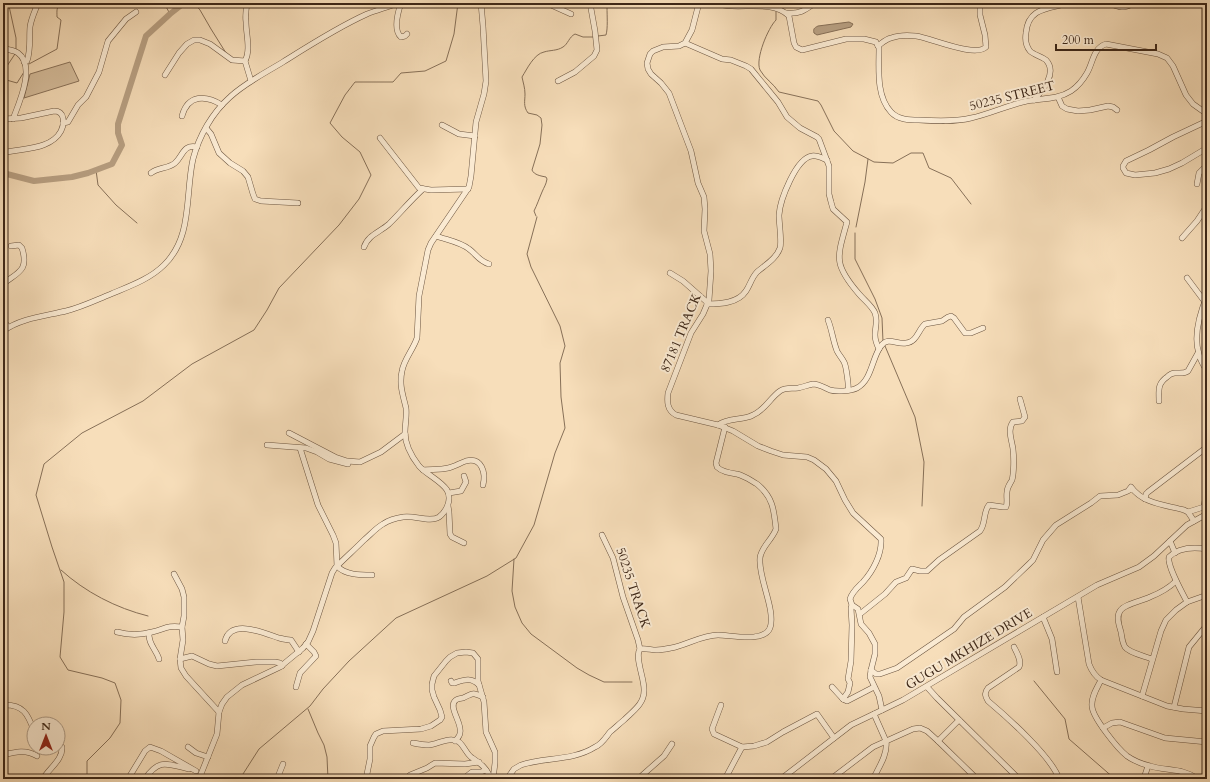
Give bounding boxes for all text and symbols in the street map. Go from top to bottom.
scale bar [1056,26,1156,52]
text: 200 m [1062,32,1095,48]
street label: 50235 STREET [967,77,1057,115]
street label: 87181 TRACK [656,290,706,375]
street label: 50235 TRACK [611,545,655,631]
street label: GUGU MKHIZE DRIVE [902,604,1036,694]
north arrow [26,716,66,756]
text: N [41,719,51,734]

